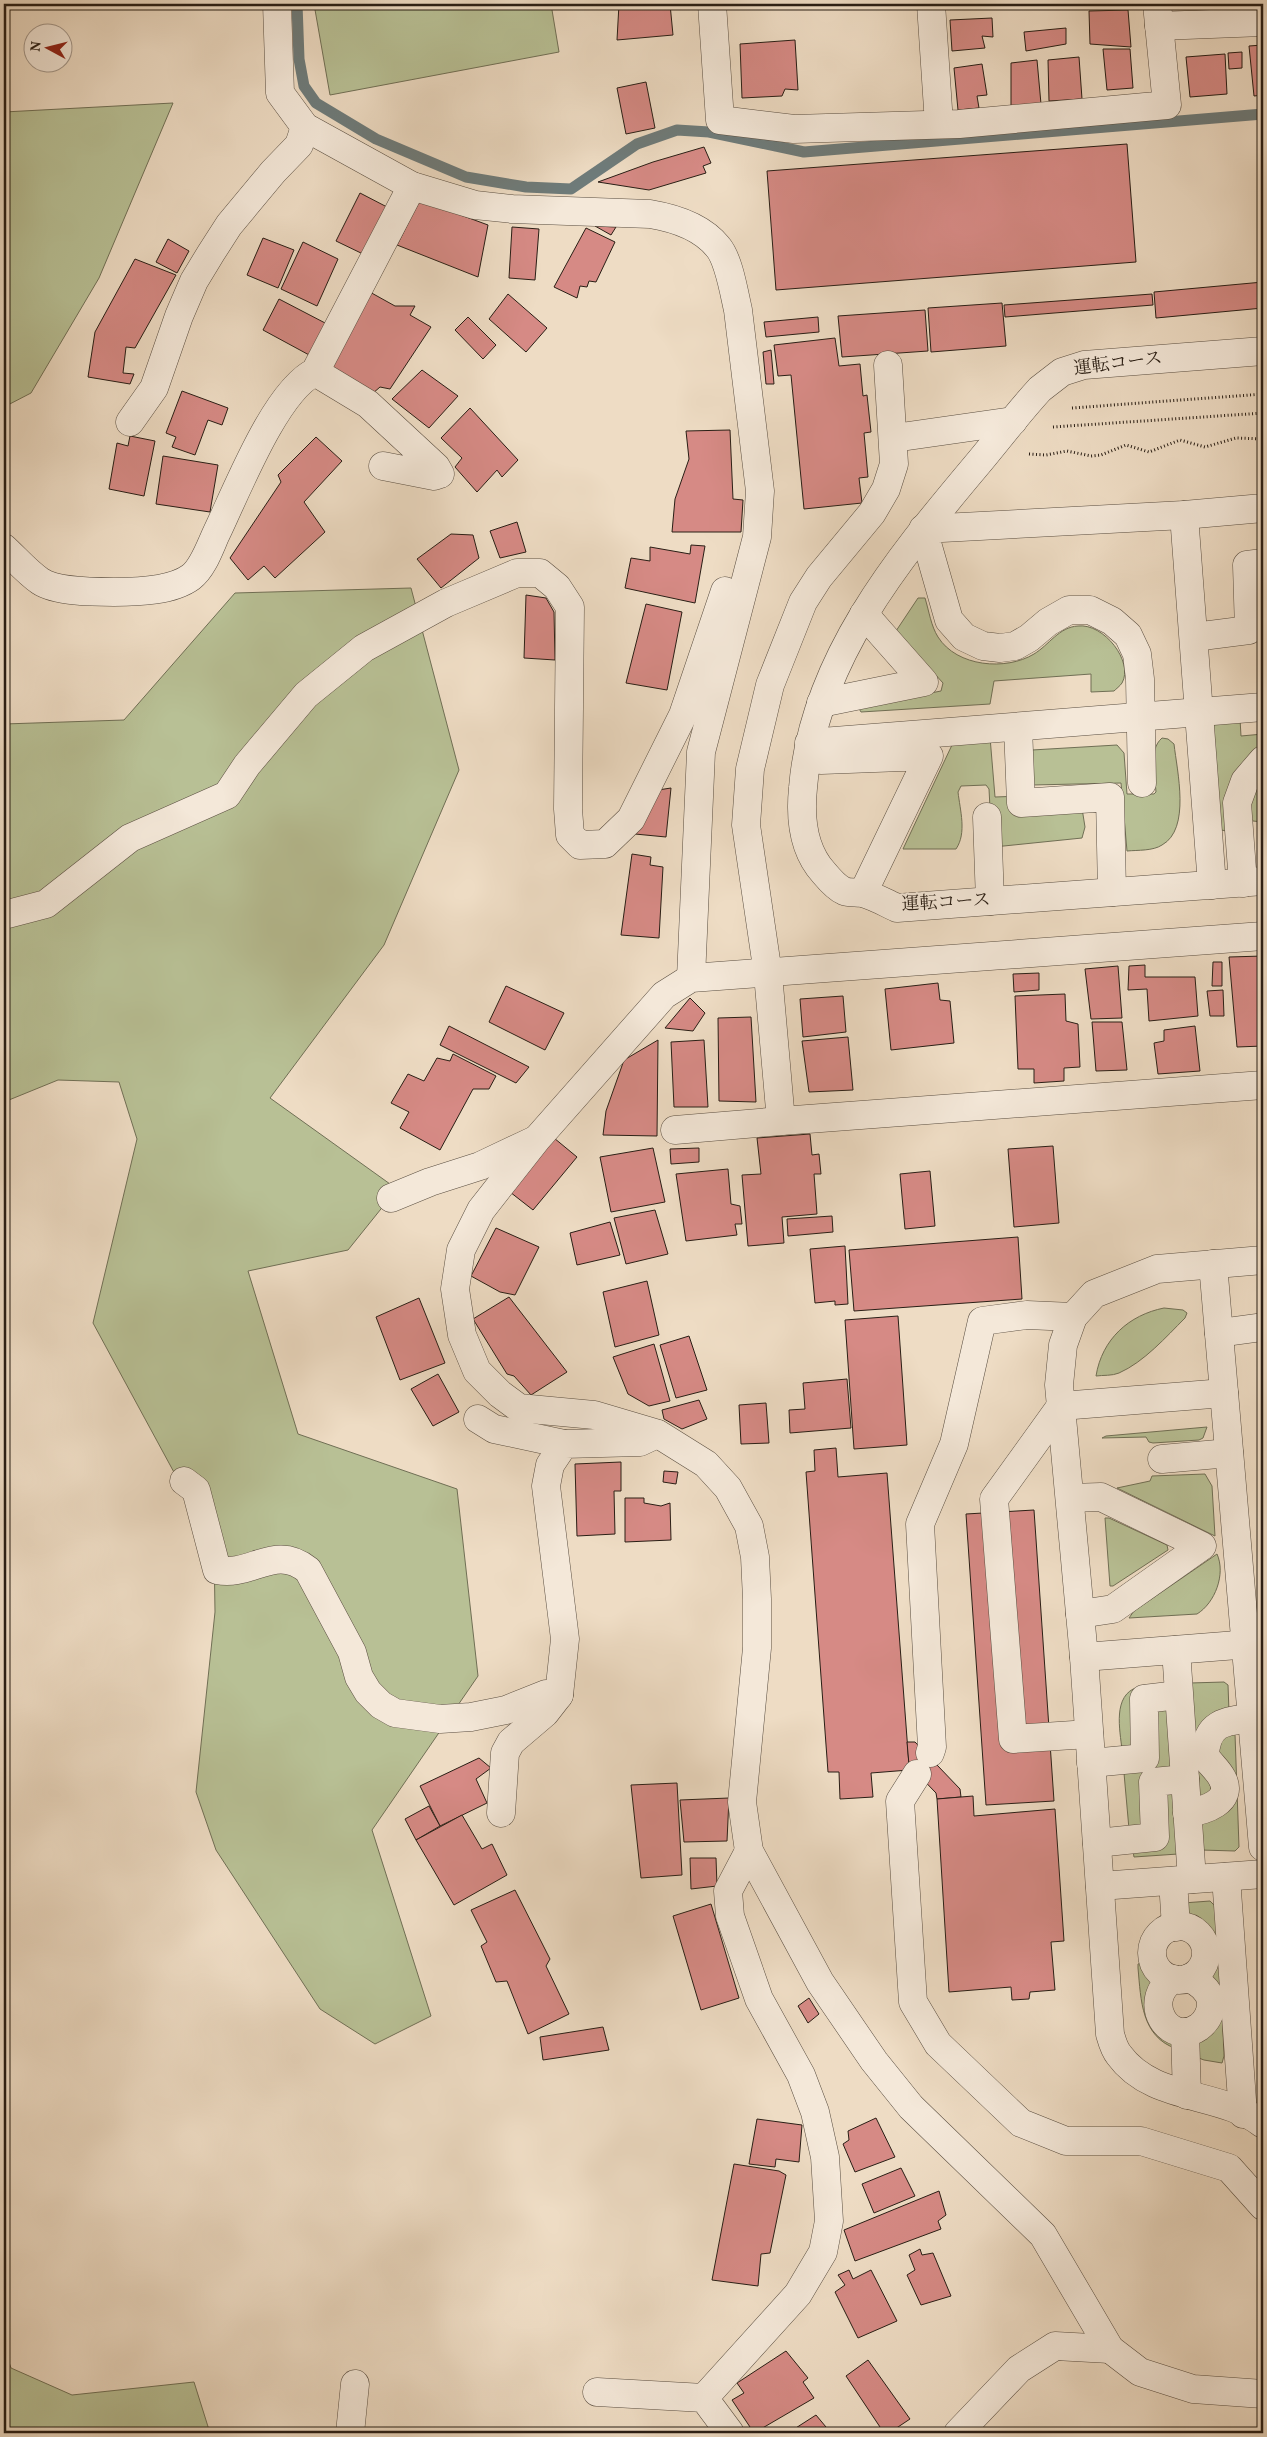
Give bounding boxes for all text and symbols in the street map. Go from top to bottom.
north arrow [22,22,72,72]
text: N [27,40,47,53]
street label: 運転コース [1072,346,1164,382]
street label: 運転コース [901,888,991,918]

